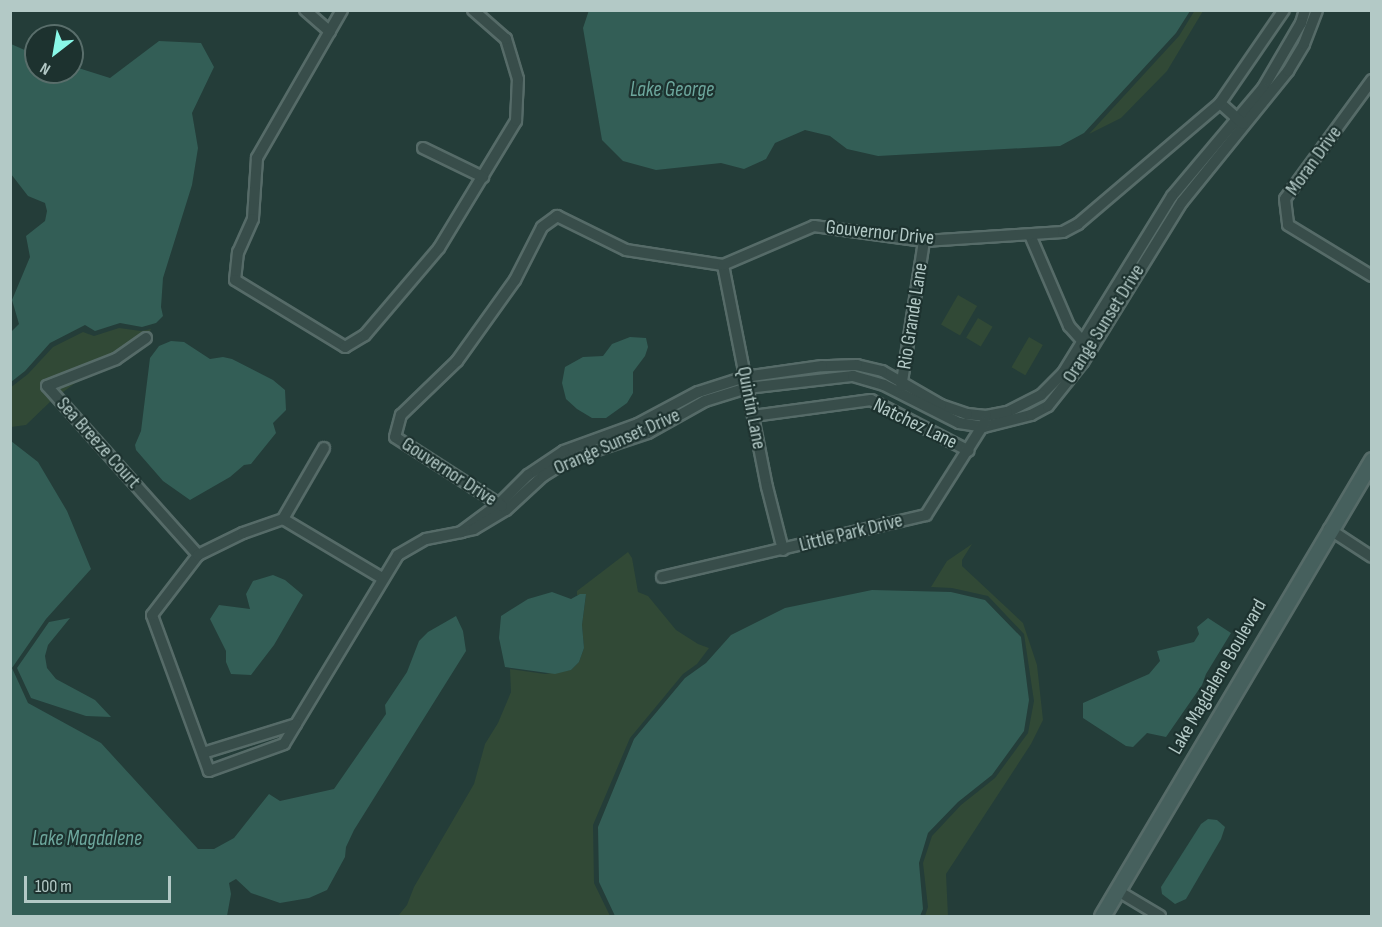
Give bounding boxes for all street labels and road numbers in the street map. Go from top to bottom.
street label: Moran Drive [1281,122,1347,200]
street label: Gouvernor Drive [825,215,935,251]
street label: Orange Sunset Drive [1058,260,1150,388]
street label: Rio Grande Lane [893,261,933,371]
street label: Quintin Lane [731,365,771,451]
street label: Sea Breeze Court [51,393,145,493]
street label: Natchez Lane [869,393,961,455]
street label: Orange Sunset Drive [550,403,684,481]
street label: Gouvernor Drive [397,432,501,512]
street label: Little Park Drive [797,509,905,557]
street label: Lake Magdalene Boulevard [1164,595,1272,759]

